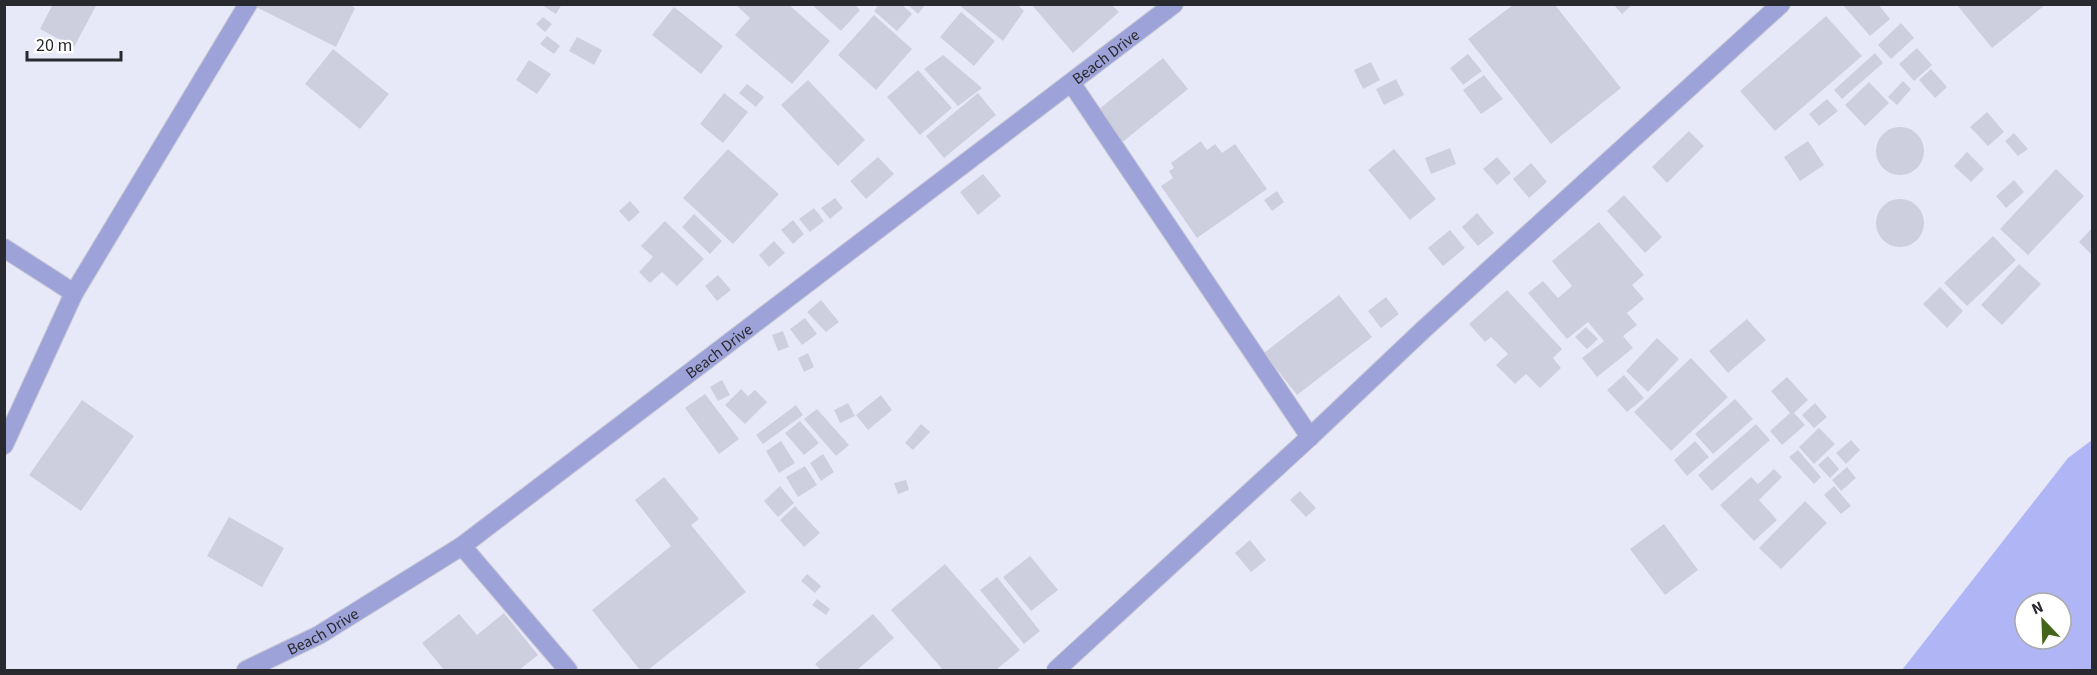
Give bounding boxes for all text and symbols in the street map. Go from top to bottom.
scale bar [27,24,122,62]
street label: Beach Drive [1068,24,1144,90]
text: 20 m [36,33,72,58]
street label: Beach Drive [681,319,758,384]
north arrow [2013,591,2073,651]
text: N [2028,596,2047,620]
street label: Beach Drive [284,603,363,661]

